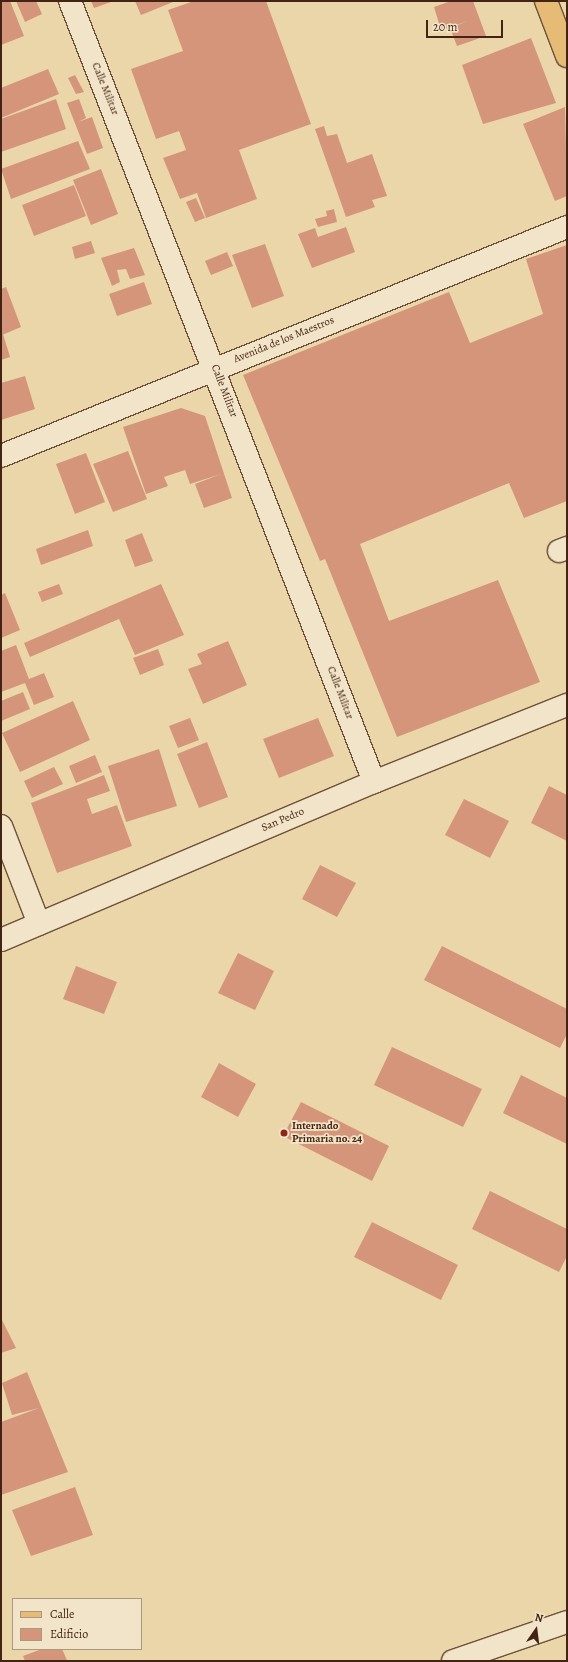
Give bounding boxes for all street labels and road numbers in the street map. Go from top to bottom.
street label: Calle Militar [88,61,122,117]
street label: Avenida de los Maestros [232,314,336,366]
street label: Calle Militar [208,363,240,419]
street label: Calle Militar [324,665,356,721]
street label: San Pedro [260,805,306,835]

